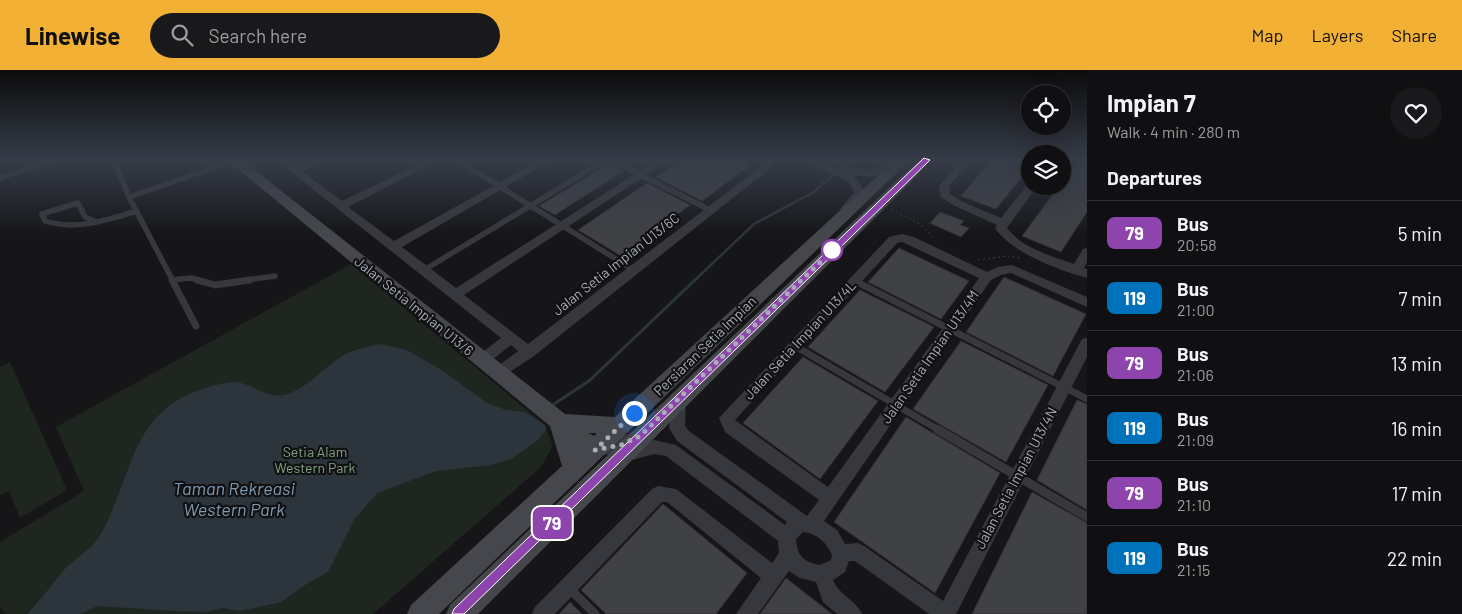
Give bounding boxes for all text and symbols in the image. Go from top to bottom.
search box [150,13,500,58]
text: Linewise [25,21,120,50]
icon: search [168,21,196,49]
text: Search here [208,24,307,47]
text: Map [1251,24,1283,46]
text: Layers [1311,24,1364,46]
text: Share [1392,24,1437,46]
map controls [1021,85,1071,195]
button: locate [1021,85,1071,135]
button: heart [1390,87,1442,139]
text: Impian 7 [1107,88,1196,117]
text: Walk · 4 min · 280 m [1107,122,1240,141]
button: layers [1021,145,1071,195]
text: Departures [1107,166,1202,189]
street label: Jalan Setia Impian U13/6C [549,209,683,319]
text: Bus [1177,212,1209,235]
text: 79 [1125,222,1144,244]
text: 5 min [1398,222,1442,245]
text: 20:58 [1177,235,1217,254]
unlabelled marker [821,239,843,261]
street label: Jalan Setia Impian U13/6 [351,252,477,359]
street label: Jalan Setia Impian U13/4L [740,277,859,403]
text: Bus [1177,277,1209,300]
street label: Jalan Setia Impian U13/4M [877,287,982,427]
text: 119 [1123,287,1146,309]
text: 7 min [1398,287,1442,310]
street label: Persiaran Setia Impian [650,292,759,399]
text: 21:00 [1177,300,1214,319]
text: Bus [1177,342,1209,365]
text: 79 [1125,352,1144,374]
text: 13 min [1391,352,1442,375]
text: 21:06 [1177,365,1214,384]
your location [622,401,647,426]
street label: Jalan Setia Impian U13/4N [971,404,1060,552]
text: Bus [1177,407,1209,430]
text: 119 [1123,417,1146,439]
text: 16 min [1391,417,1442,440]
text: 21:09 [1177,430,1214,449]
park label: Setia Alam Western Park [275,443,355,476]
text: Bus [1177,472,1209,495]
water label: Taman Rekreasi Western Park [173,477,296,520]
text: 79 [1125,482,1144,504]
text: 17 min [1392,482,1442,505]
text: 21:10 [1177,495,1211,514]
line badge: 79 [530,507,574,539]
text: 79 [543,512,561,534]
text: Bus [1177,537,1209,560]
text: 119 [1123,547,1146,569]
text: 22 min [1387,547,1442,570]
text: 21:15 [1177,560,1210,579]

